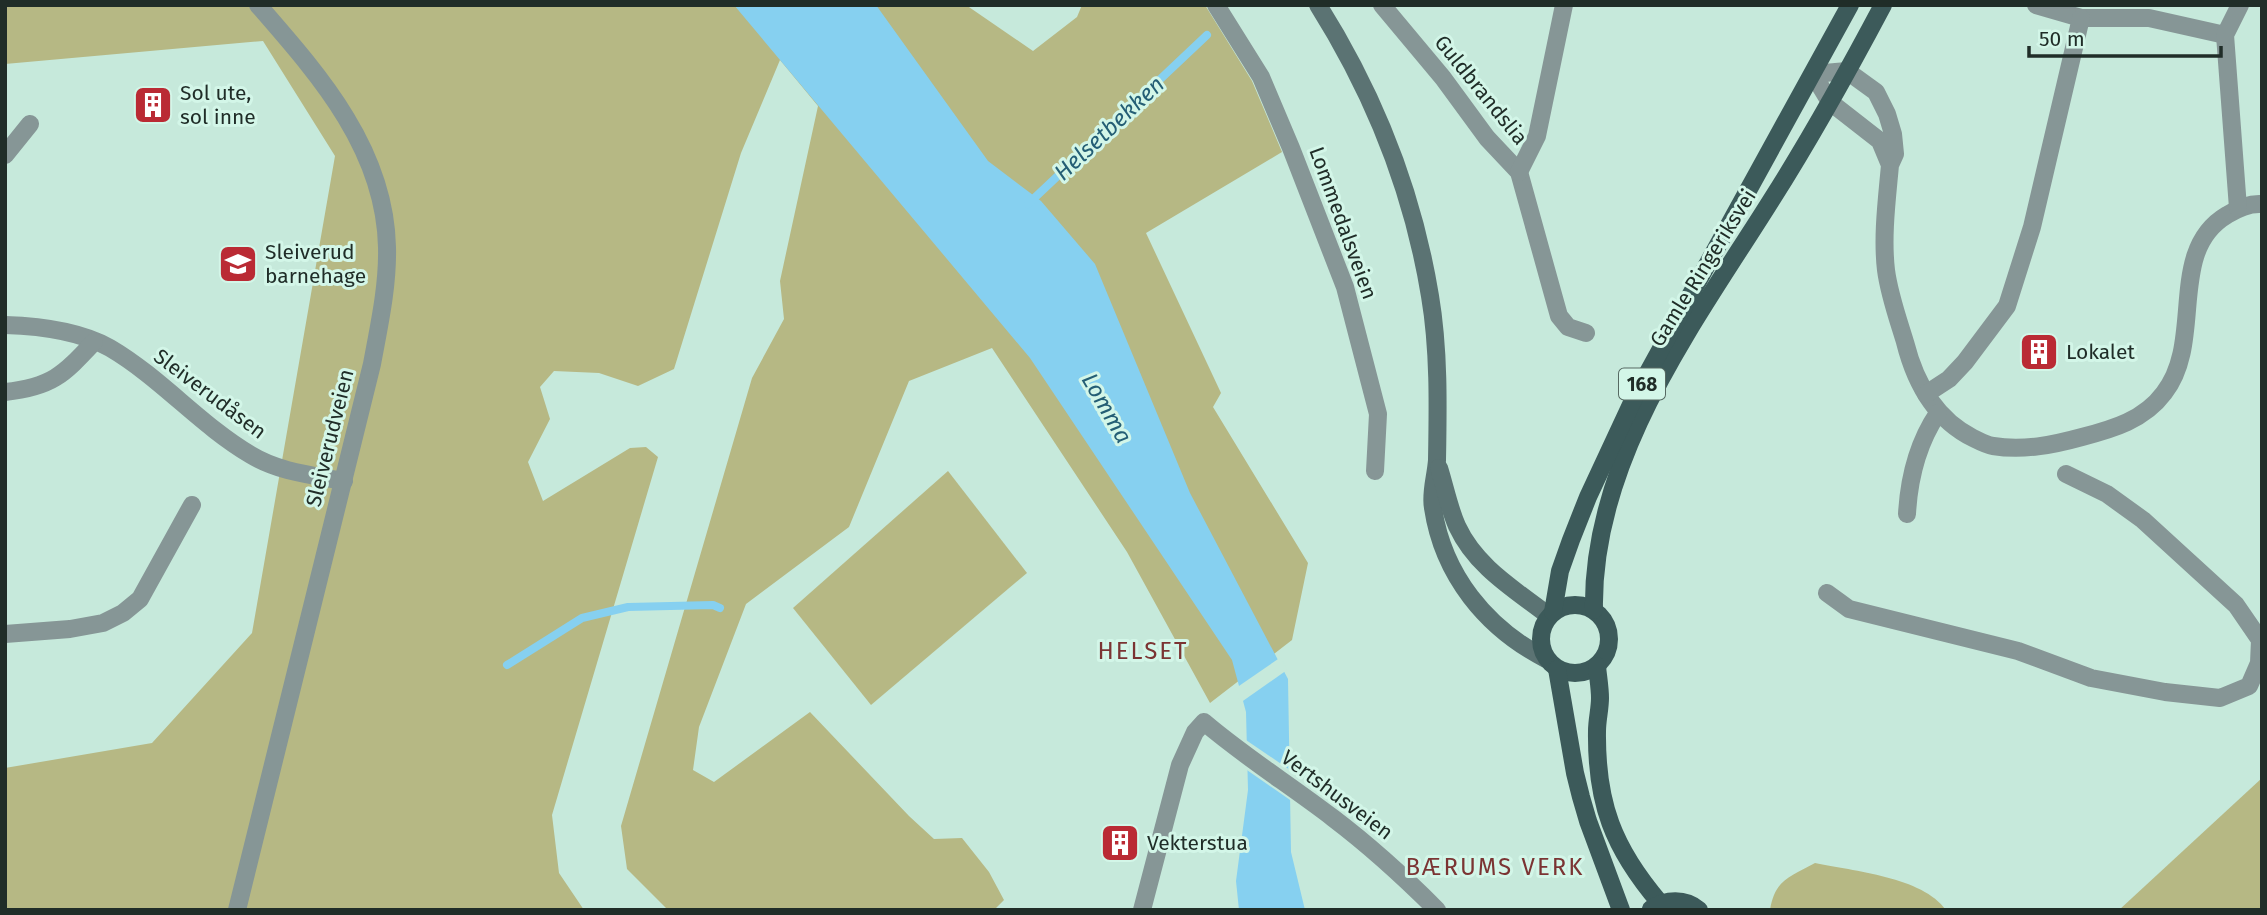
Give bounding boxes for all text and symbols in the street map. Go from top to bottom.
scale bar [2029,14,2222,58]
text: 50 m [2039,26,2085,52]
street label: Guldbrandslia [1429,30,1533,150]
water label: Helsetbekken [1048,70,1170,186]
place label: Sol ute, sol inne [180,80,256,130]
building icon: Sol ute, sol inne [132,84,174,126]
street label: Lommedalsveien [1303,143,1383,303]
street label: Gamle Ringeriksvei [1644,185,1762,351]
place label: Sleiverud barnehage [265,239,366,289]
school or university icon: Sleiverud barnehage [217,243,259,285]
building icon: Lokalet [2018,331,2060,373]
place label: Lokalet [2066,339,2135,365]
street label: Sleiverudåsen [149,343,271,445]
street label: Sleiverudveien [300,367,360,509]
water label: Lomma [1076,368,1138,448]
road number: 168 [1619,368,1665,400]
district label: HELSET [1097,637,1189,665]
street label: Vertshusveien [1276,744,1398,846]
building icon: Vekterstua [1099,822,1141,864]
place label: Vekterstua [1147,830,1248,856]
district label: BÆRUMS VERK [1406,853,1584,881]

